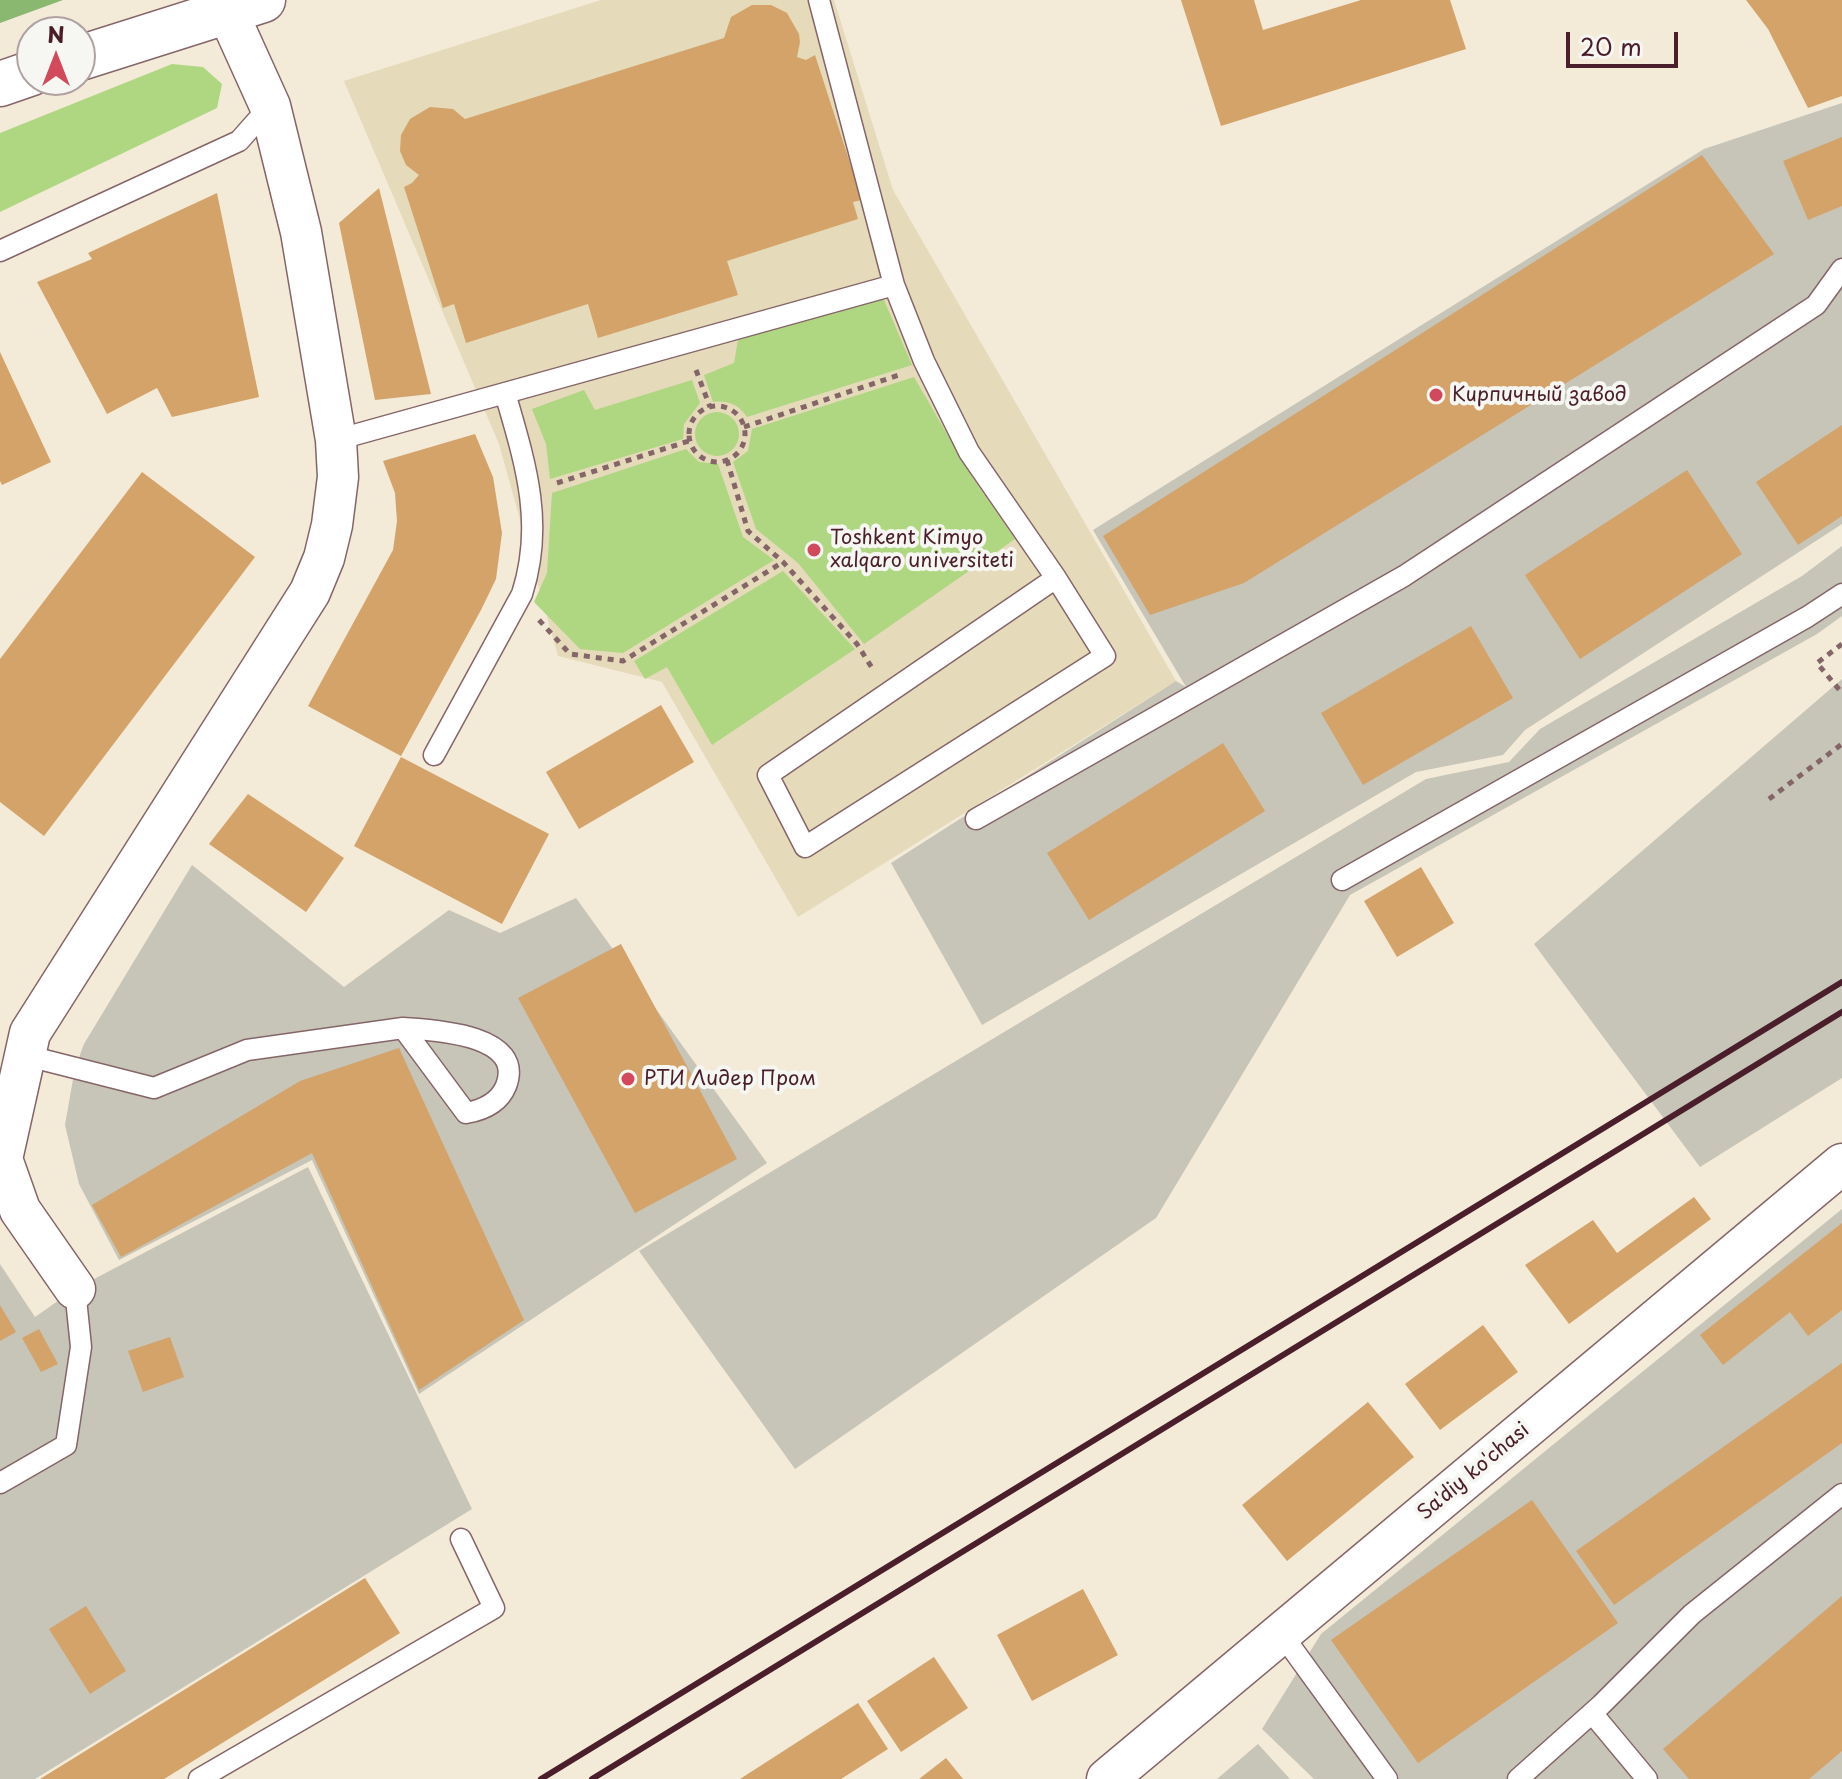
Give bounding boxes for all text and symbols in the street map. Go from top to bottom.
north arrow [16,16,96,96]
scale bar [1570,16,1682,66]
text: N [47,17,65,50]
text: 20 m [1580,28,1642,64]
place label: Кирпичный завод [1452,383,1627,407]
marker: Кирпичный завод [1427,386,1445,404]
place label: Toshkent Kimyo xalqaro universiteti [830,526,1014,573]
marker: Toshkent Kimyo xalqaro universiteti [805,541,823,559]
place label: РТИ Лидер Пром [644,1067,816,1091]
marker: РТИ Лидер Пром [619,1070,637,1088]
street label: Sa'diy ko'chasi [1413,1419,1535,1525]

